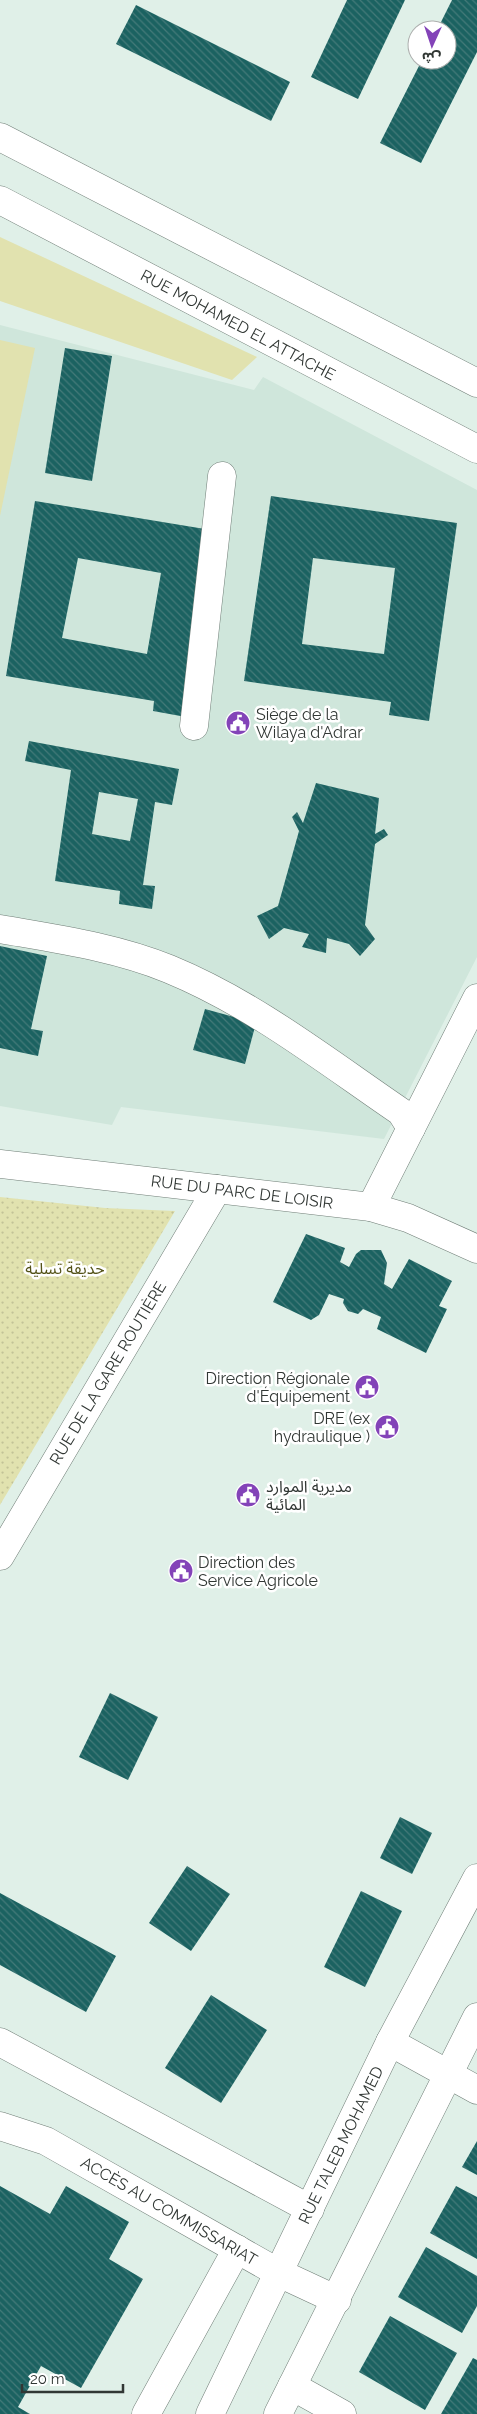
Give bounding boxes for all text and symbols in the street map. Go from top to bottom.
north arrow [407,20,457,70]
text: ش [421,49,441,66]
street label: RUE MOHAMED EL ATTACHE [137,266,339,385]
place label: Siège de la Wilaya d'Adrar [256,705,363,742]
public building icon: Siège de la Wilaya d'Adrar [225,710,251,736]
street label: RUE DU PARC DE LOISIR [150,1171,334,1213]
park label: حديقة تسلية [25,1259,105,1278]
street label: RUE DE LA GARE ROUTIÈRE [45,1277,170,1468]
place label: Direction Régionale d'Équipement [205,1369,351,1406]
public building icon: Direction Régionale d'Équipement [354,1374,380,1400]
place label: DRE (ex hydraulique ) [274,1409,370,1446]
public building icon: DRE (ex hydraulique ) [374,1414,400,1440]
place label: مديرية الموارد المائية [266,1477,352,1514]
public building icon: مديرية الموارد المائية [235,1482,261,1508]
place label: Direction des Service Agricole [198,1553,318,1590]
public building icon: Direction des Service Agricole [168,1558,194,1584]
street label: RUE TALEB MOHAMED [295,2063,387,2227]
street label: ACCÈS AU COMMISSARIAT [77,2152,261,2269]
scale bar [22,2362,124,2394]
text: 20 m [30,2370,65,2388]

